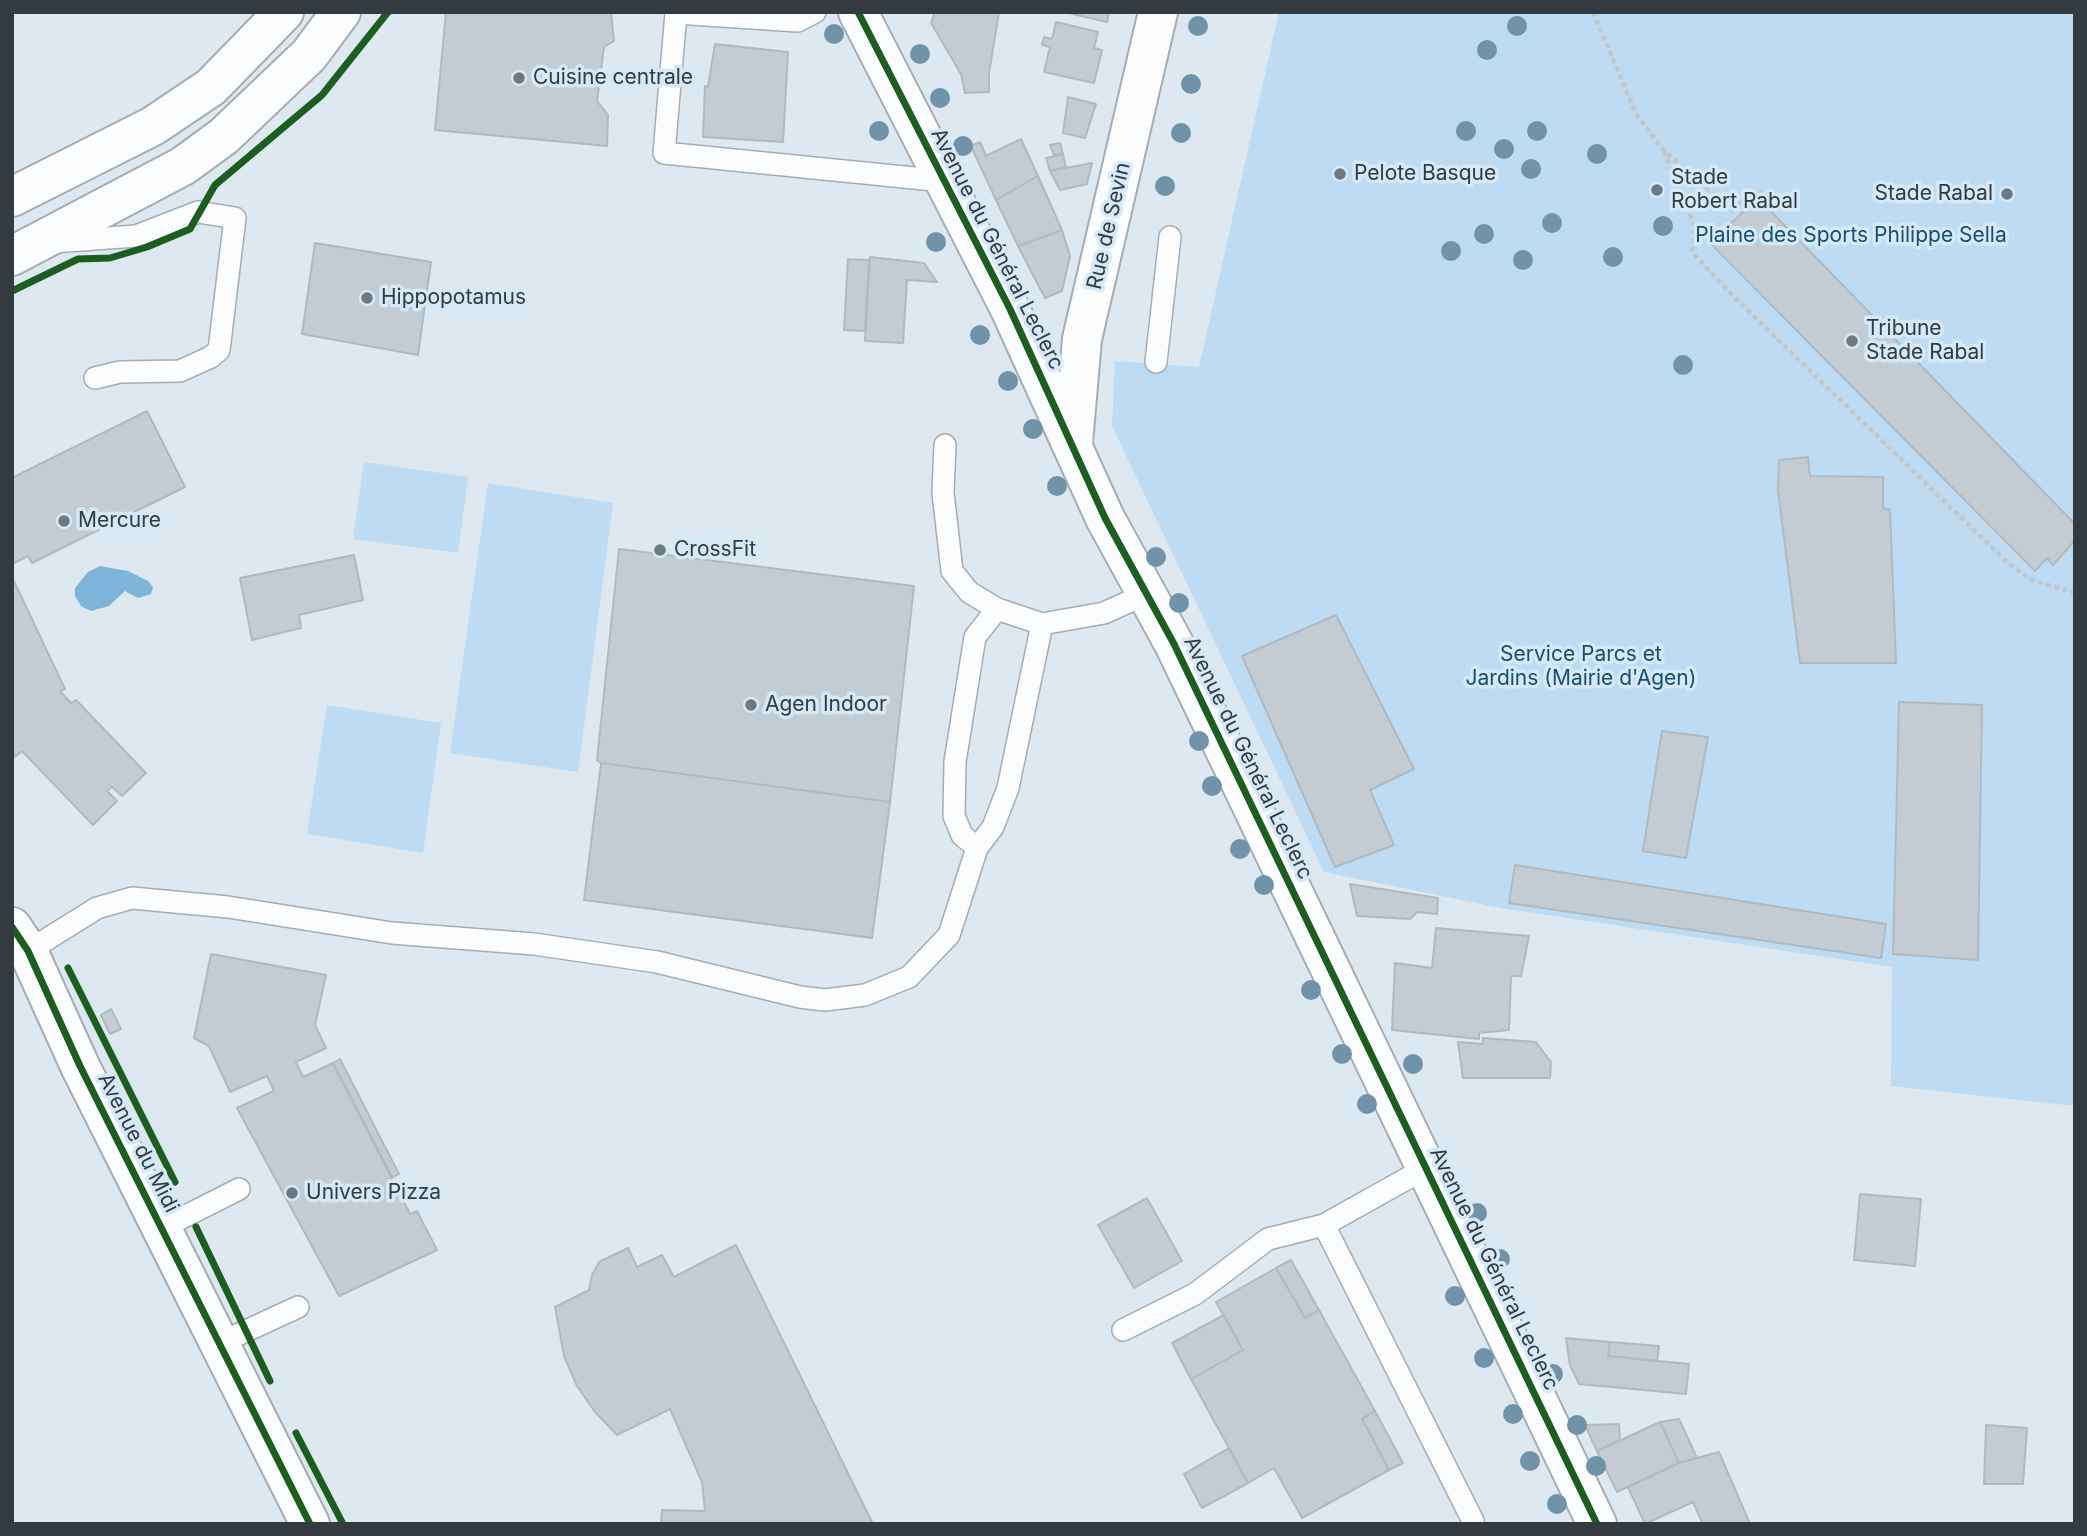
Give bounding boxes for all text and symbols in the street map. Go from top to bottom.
place label: Cuisine centrale [533,65,693,91]
marker: Cuisine centrale [511,70,527,86]
street label: Avenue du Général Leclerc [925,124,1069,374]
street label: Rue de Sevin [1082,160,1136,292]
place label: Pelote Basque [1354,161,1496,187]
place label: Stade Robert Rabal [1671,165,1798,215]
marker: Pelote Basque [1332,166,1348,182]
place label: Stade Rabal [1875,181,1993,207]
marker: Stade Robert Rabal [1649,182,1665,198]
marker: Stade Rabal [1999,186,2015,202]
park label: Plaine des Sports Philippe Sella [1695,223,2007,249]
place label: Hippopotamus [381,285,526,311]
marker: Hippopotamus [359,290,375,306]
place label: Tribune Stade Rabal [1866,316,1984,366]
marker: Tribune Stade Rabal [1844,333,1860,349]
place label: Mercure [78,508,161,534]
marker: Mercure [56,513,72,529]
place label: CrossFit [674,537,756,563]
marker: CrossFit [652,542,668,558]
street label: Avenue du Général Leclerc [1178,632,1318,884]
park label: Service Parcs et Jardins (Mairie d'Agen) [1466,642,1696,692]
place label: Agen Indoor [765,692,887,718]
marker: Agen Indoor [743,697,759,713]
street label: Avenue du Midi [92,1069,184,1217]
street label: Avenue du Général Leclerc [1424,1143,1564,1395]
place label: Univers Pizza [306,1180,441,1206]
marker: Univers Pizza [284,1185,300,1201]

